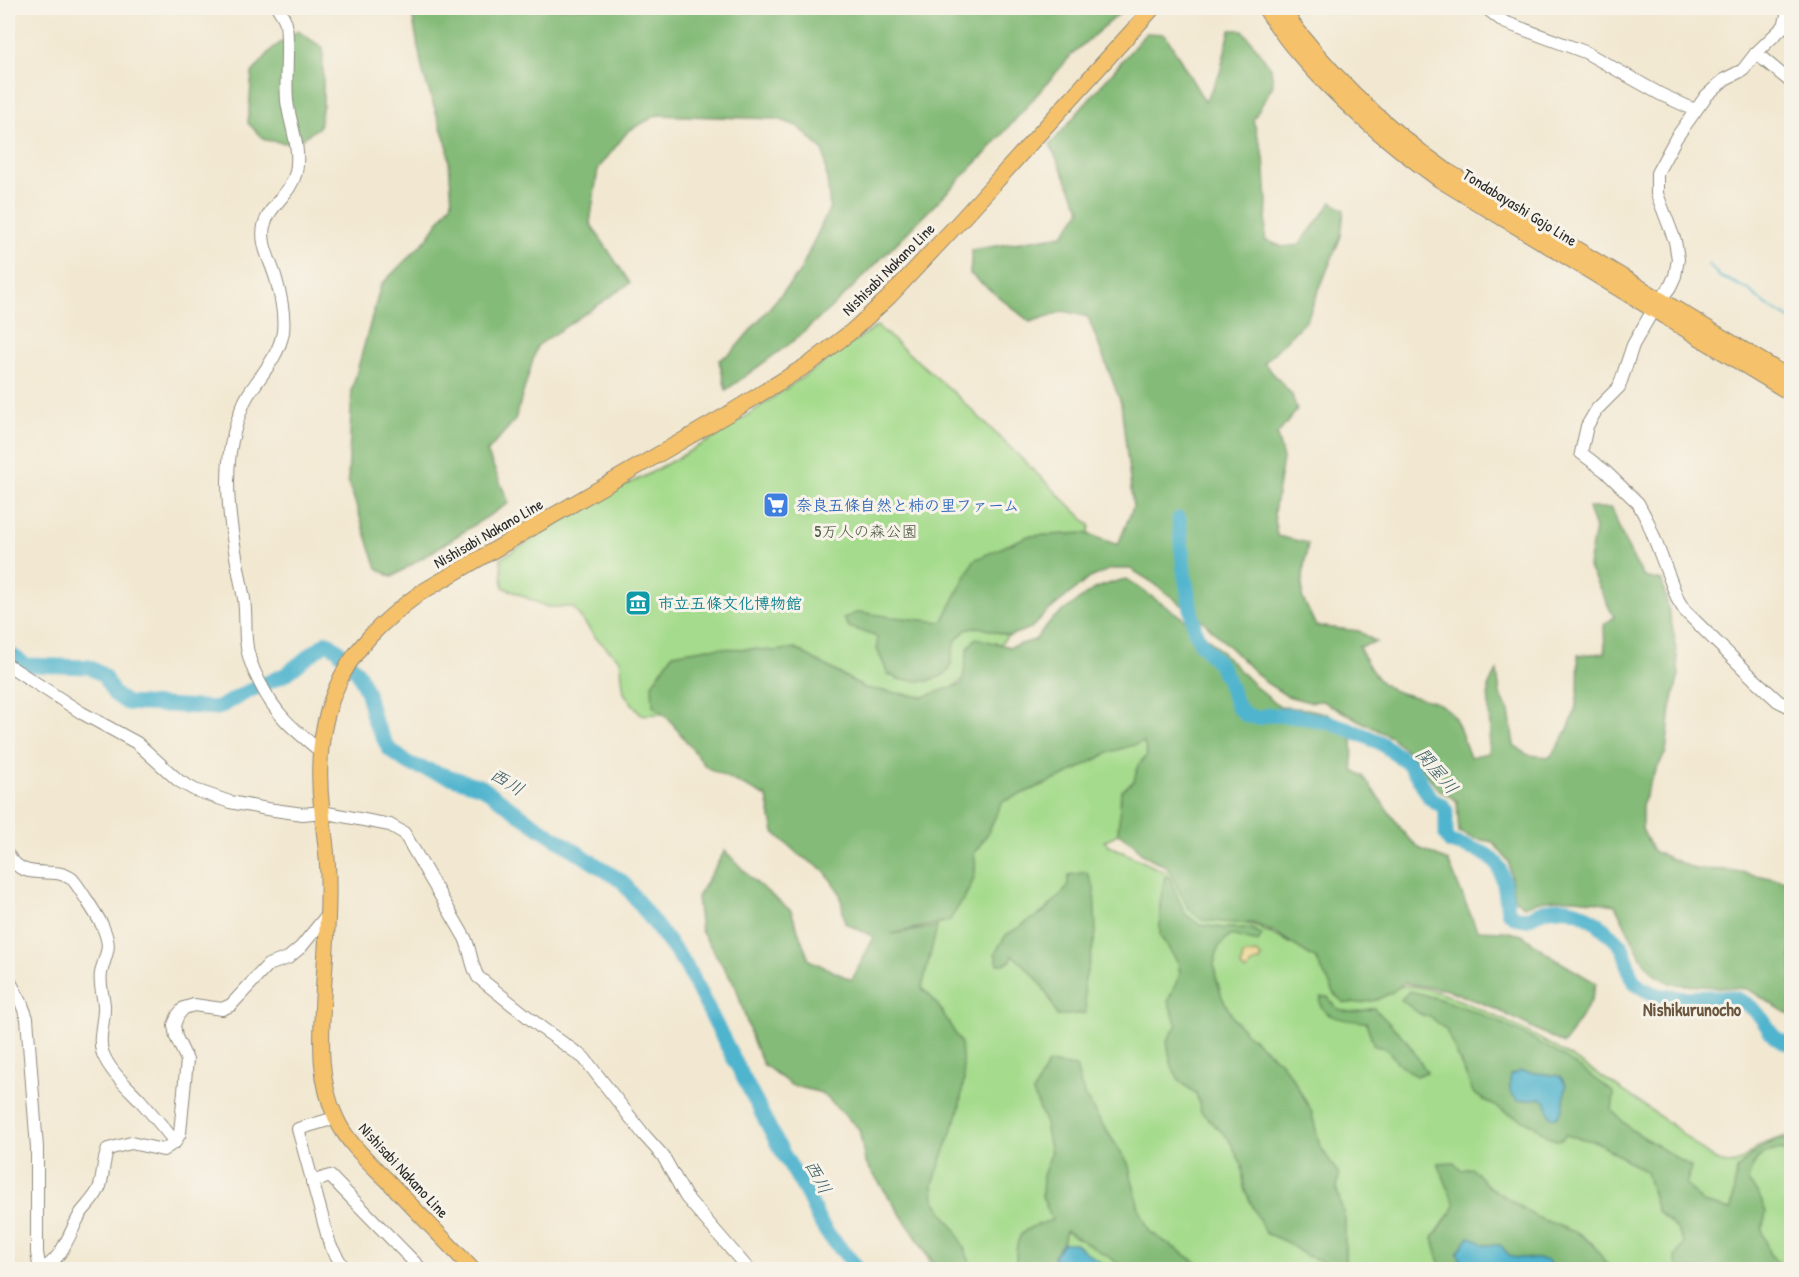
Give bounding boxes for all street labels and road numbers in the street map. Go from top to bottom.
street label: Tondabayashi Gojo Line [1459,163,1582,251]
street label: Nishisabi Nakano Line [837,217,940,320]
street label: Nishisabi Nakano Line [429,492,547,573]
street label: Nishisabi Nakano Line [354,1118,454,1223]

